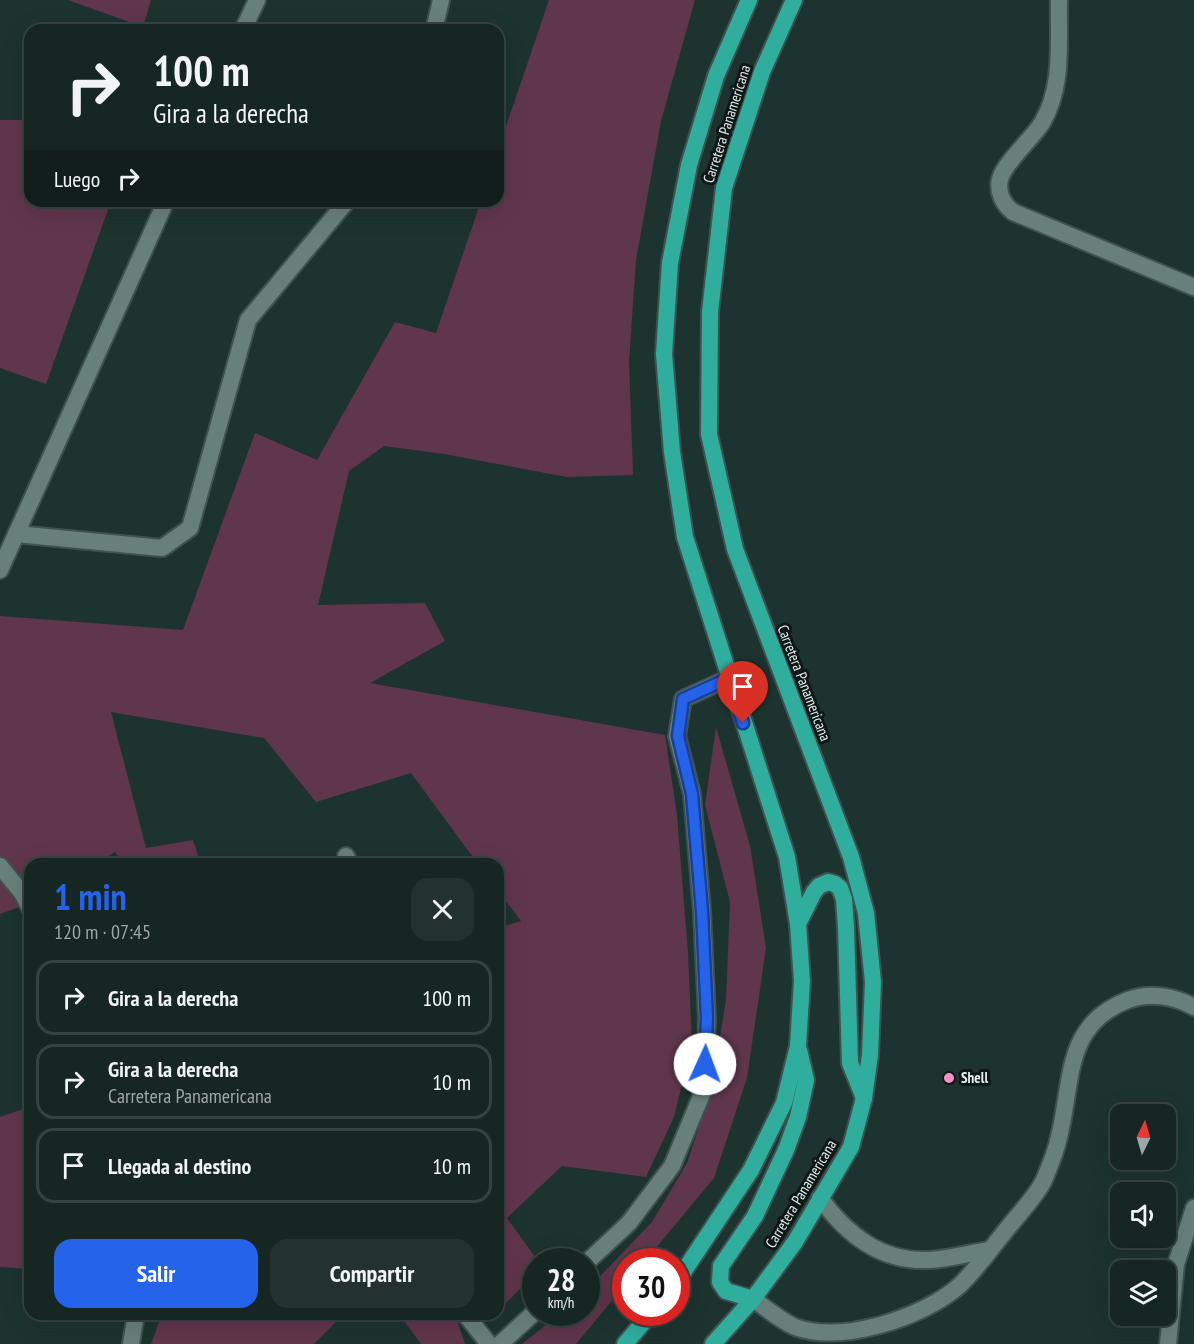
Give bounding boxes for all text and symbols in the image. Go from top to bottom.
text: 100 m [153,43,250,98]
icon: right [54,48,132,126]
street label: Carretera Panamericana [699,63,755,185]
text: Gira a la derecha [153,96,309,130]
icon: right [112,162,145,195]
text: Luego [54,165,100,193]
street label: Carretera Panamericana [774,622,835,744]
pin [717,661,768,723]
icon: arrive [726,670,759,703]
text: 1 min [54,873,127,920]
button: close [411,878,474,941]
text: 120 m · 07:45 [54,919,151,945]
icon: right [57,981,90,1014]
text: Gira a la derecha [108,984,238,1012]
text: 100 m [422,984,471,1012]
position arrow [673,1032,737,1096]
text: Gira a la derecha [108,1055,238,1083]
icon: right [57,1065,90,1098]
text: 10 m [432,1068,471,1096]
place label: Shell [961,1068,988,1087]
marker: Shell [942,1071,956,1085]
text: Carretera Panamericana [108,1083,272,1109]
north arrow [1110,1104,1176,1170]
map controls [1110,1104,1176,1326]
street label: Carretera Panamericana [761,1136,840,1251]
icon: arrive [57,1149,90,1182]
text: Llegada al destino [108,1152,251,1180]
text: 10 m [432,1152,471,1180]
button: sound [1110,1182,1176,1248]
button: Salir [54,1239,258,1308]
button: Compartir [270,1239,474,1308]
speed limit sign: 30 [612,1248,690,1326]
text: 28 [547,1260,575,1299]
button: layers [1110,1260,1176,1326]
text: km/h [548,1293,574,1312]

